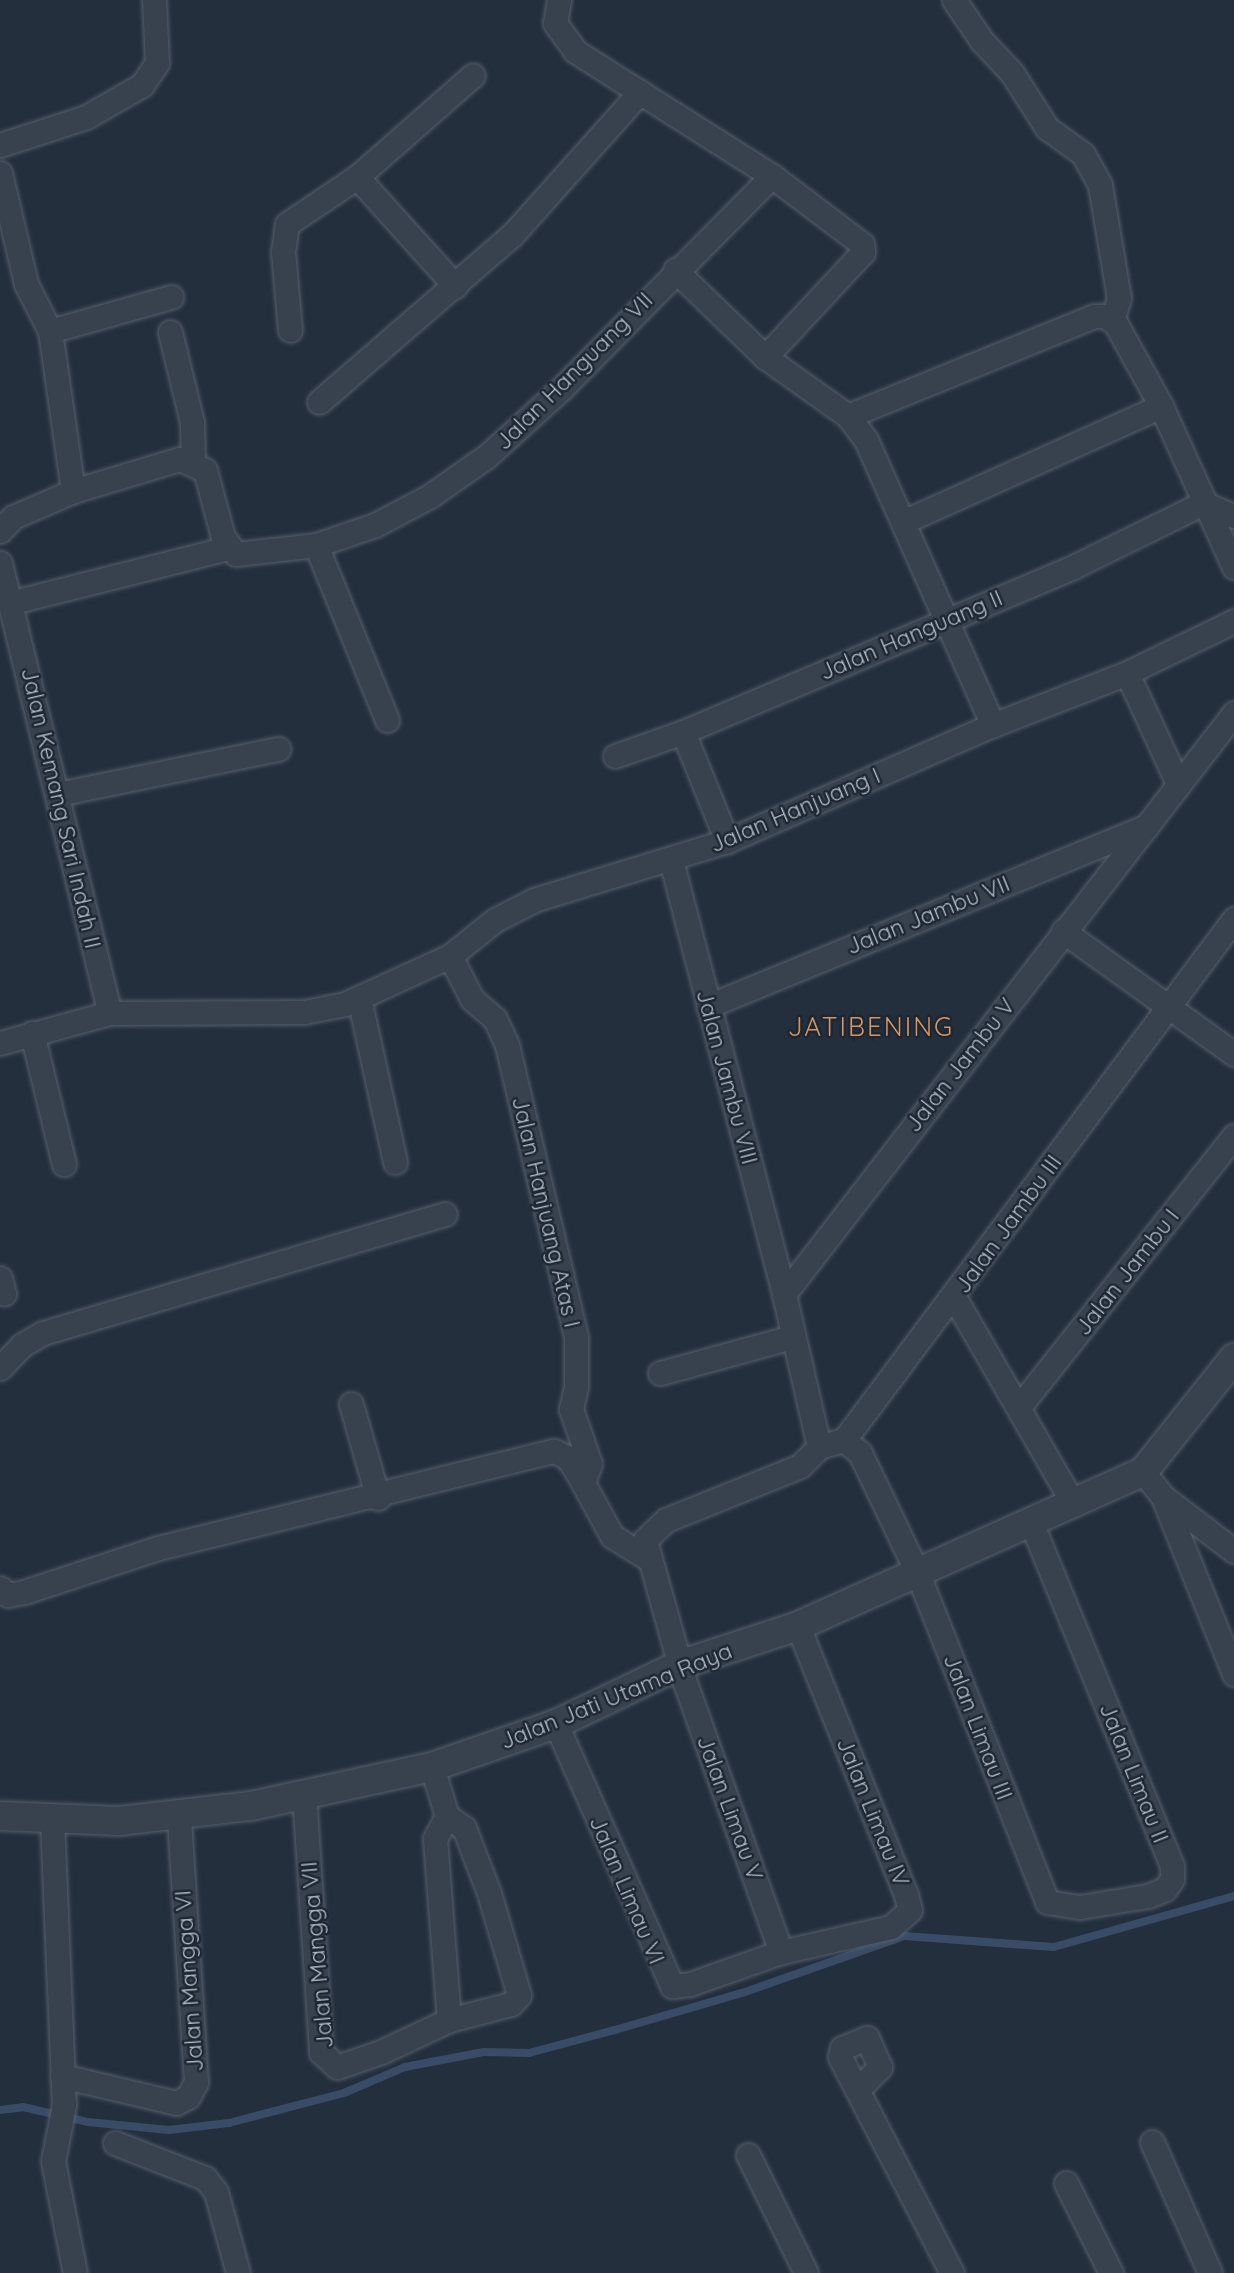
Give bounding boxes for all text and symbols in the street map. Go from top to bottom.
street label: Jalan Hanguang VII [489,286,659,456]
street label: Jalan Hanguang II [815,584,1007,686]
street label: Jalan Kemang Sari Indah II [15,665,107,951]
street label: Jalan Hanjuang I [706,762,884,858]
street label: Jalan Jambu VII [842,870,1014,960]
street label: Jalan Jambu VIII [690,987,764,1167]
street label: Jalan Jambu V [899,992,1021,1138]
district label: JATIBENING [789,1011,953,1043]
street label: Jalan Hanjuang Atas I [506,1094,586,1330]
street label: Jalan Jambu III [948,1149,1068,1299]
street label: Jalan Jambu I [1069,1203,1185,1341]
street label: Jalan Jati Utama Raya [496,1637,736,1755]
street label: Jalan Limau III [937,1650,1019,1804]
street label: Jalan Limau II [1093,1699,1175,1847]
street label: Jalan Limau V [691,1732,769,1884]
street label: Jalan Limau IV [831,1734,915,1890]
street label: Jalan Limau VI [583,1812,671,1968]
street label: Jalan Mangga VII [295,1860,339,2050]
street label: Jalan Mangga VI [169,1889,209,2073]

